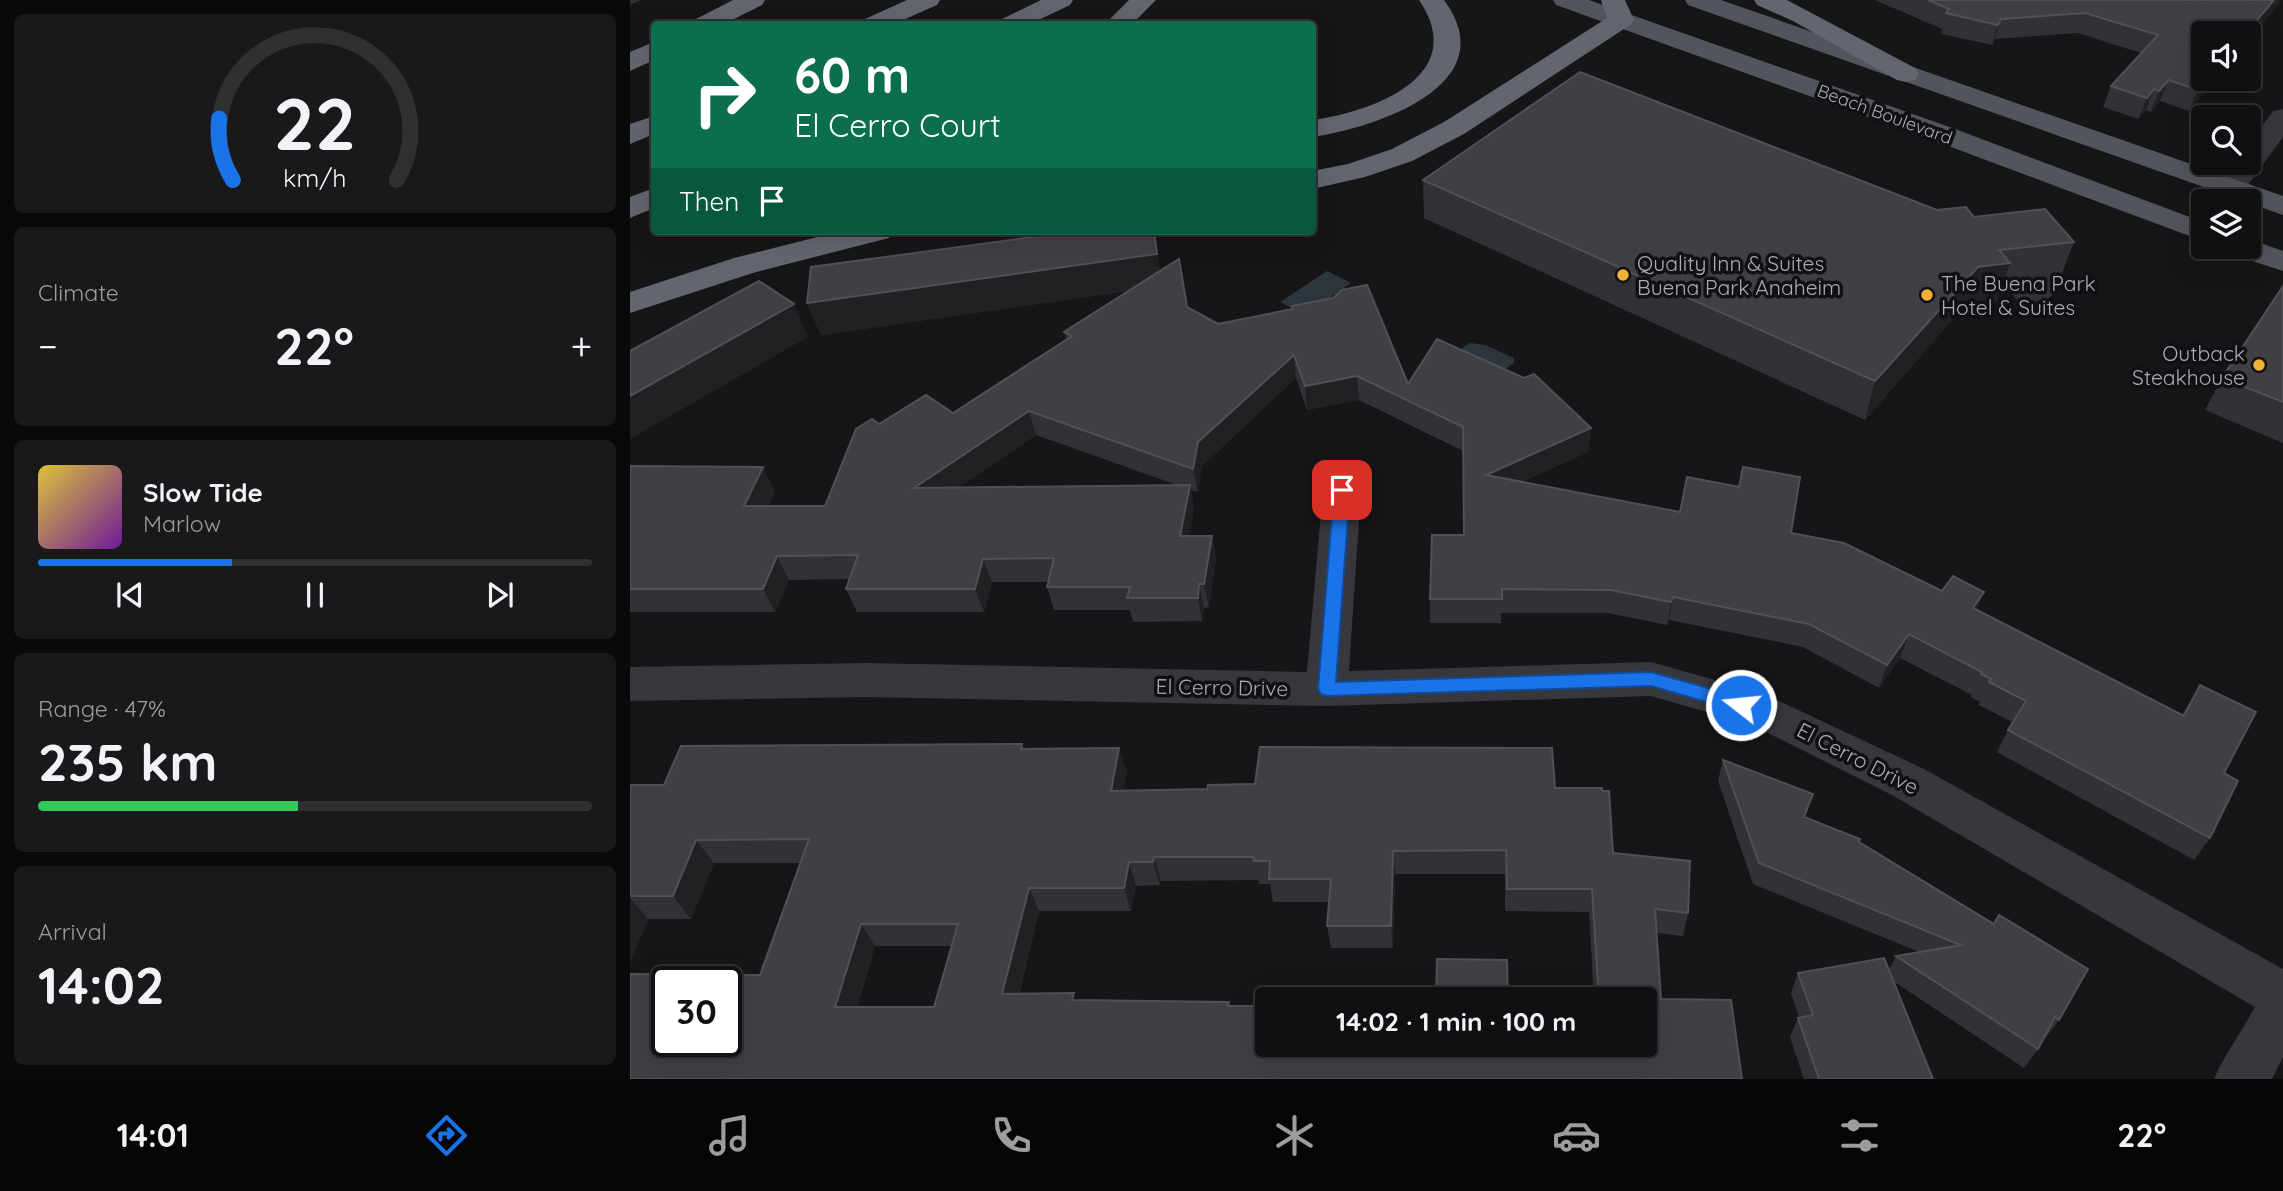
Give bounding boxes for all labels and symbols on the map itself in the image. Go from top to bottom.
street label: Beach Boulevard [1814,79,1956,149]
place label: Quality Inn & Suites Buena Park Anaheim [1637,250,1841,300]
marker: Quality Inn & Suites Buena Park Anaheim [1615,267,1631,283]
place label: The Buena Park Hotel & Suites [1941,270,2096,320]
marker: The Buena Park Hotel & Suites [1919,287,1935,303]
place label: Outback Steakhouse [2132,340,2245,390]
marker: Outback Steakhouse [2251,357,2267,373]
pin [1312,460,1372,520]
position arrow [1704,668,1778,742]
street label: El Cerro Drive [1155,673,1289,701]
street label: El Cerro Drive [1793,716,1923,800]
speed limit sign: 30 [651,966,742,1057]

